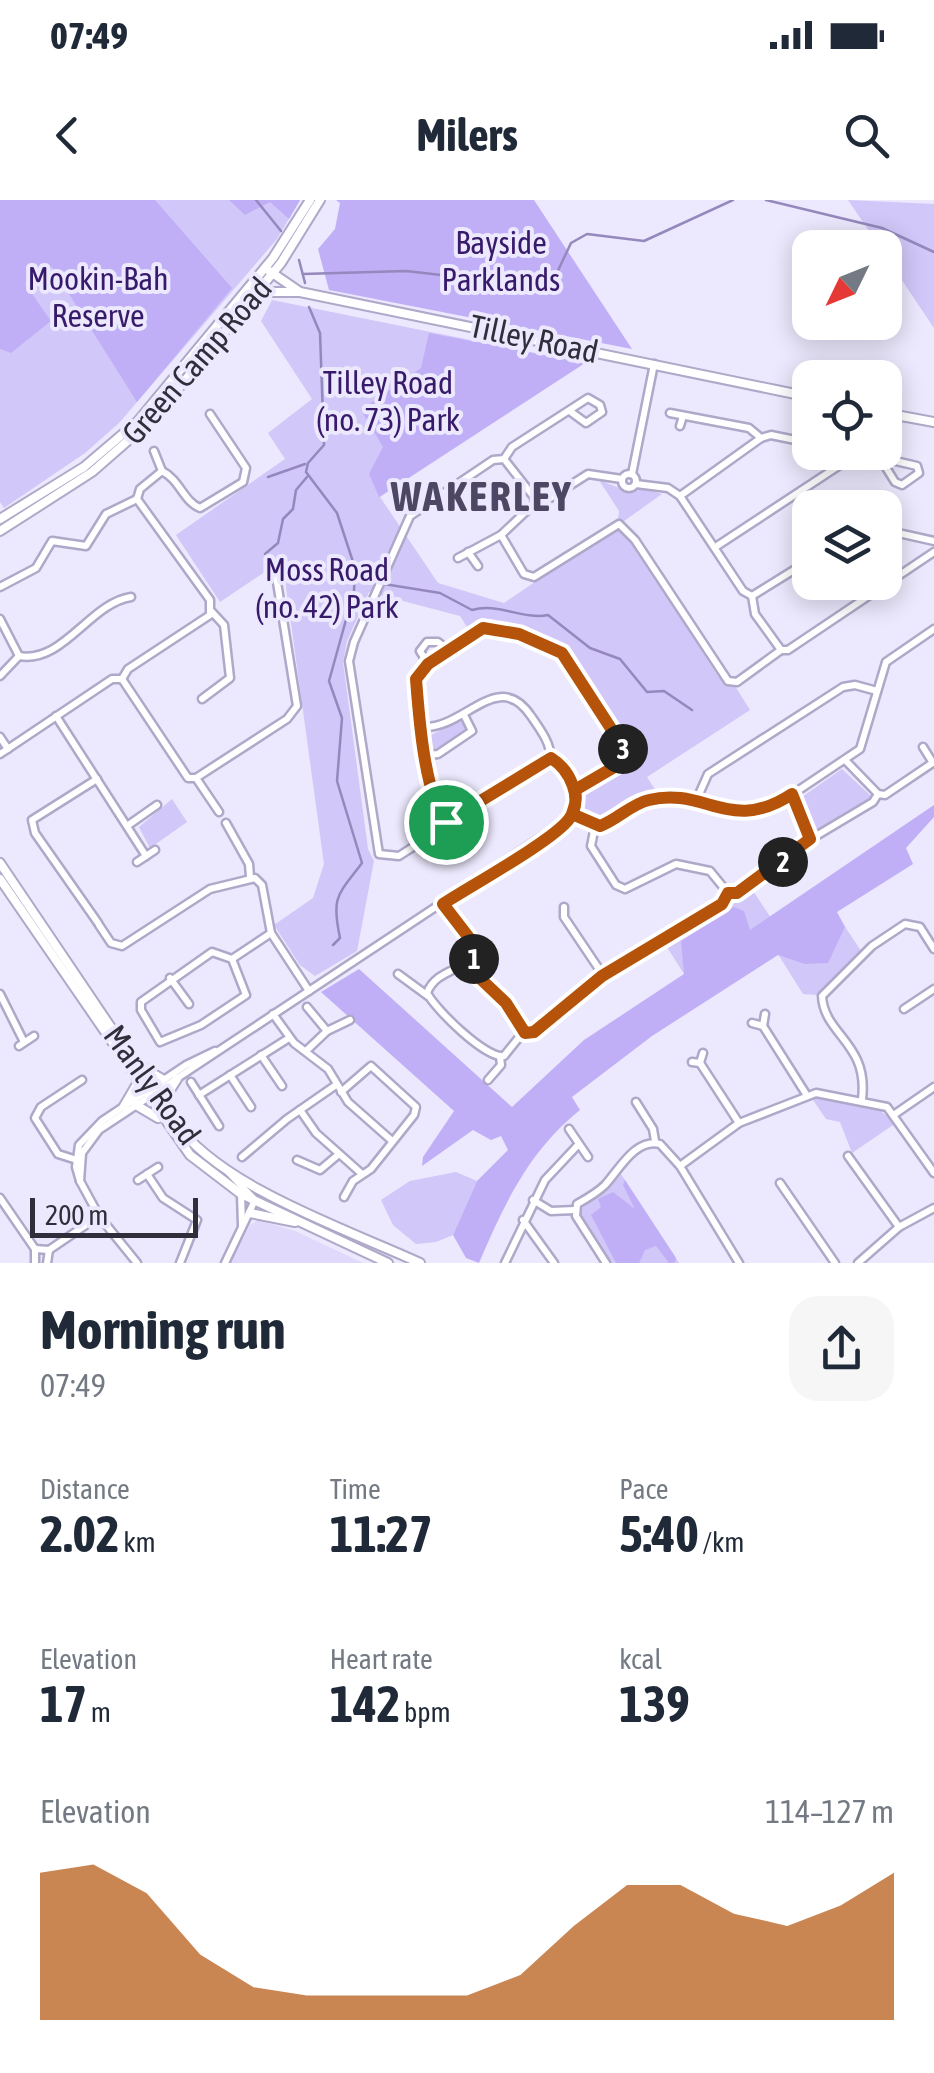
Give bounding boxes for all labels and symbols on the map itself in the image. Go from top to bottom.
park label: Bayside Parklands [442,224,560,298]
north arrow [792,230,902,340]
park label: Mookin-Bah Reserve [27,260,169,334]
street label: Green Camp Road [114,270,279,451]
street label: Tilley Road [467,307,602,370]
park label: Tilley Road (no. 73) Park [316,364,460,438]
district label: WAKERLEY [390,472,573,520]
park label: Moss Road (no. 42) Park [255,551,399,625]
pin: 3 [598,724,648,774]
pin [404,780,489,865]
pin: 2 [758,837,808,887]
pin: 1 [449,934,499,984]
street label: Manly Road [97,1018,208,1152]
scale bar [30,1193,198,1238]

